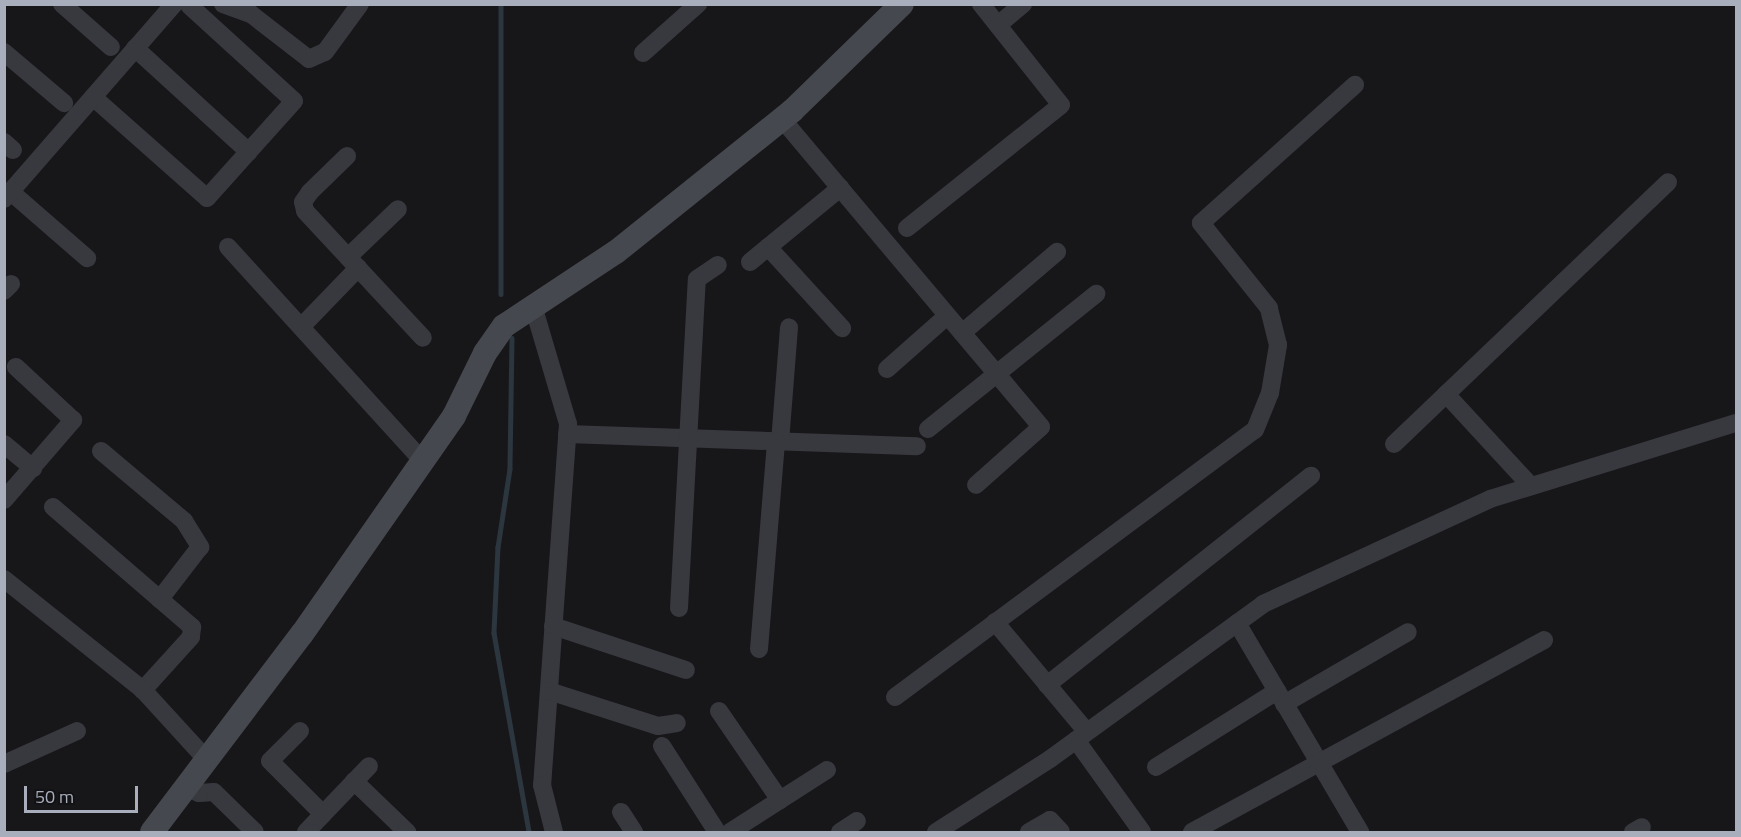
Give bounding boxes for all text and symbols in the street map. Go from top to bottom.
scale bar [27,774,141,812]
text: 50 m [35,783,74,810]

